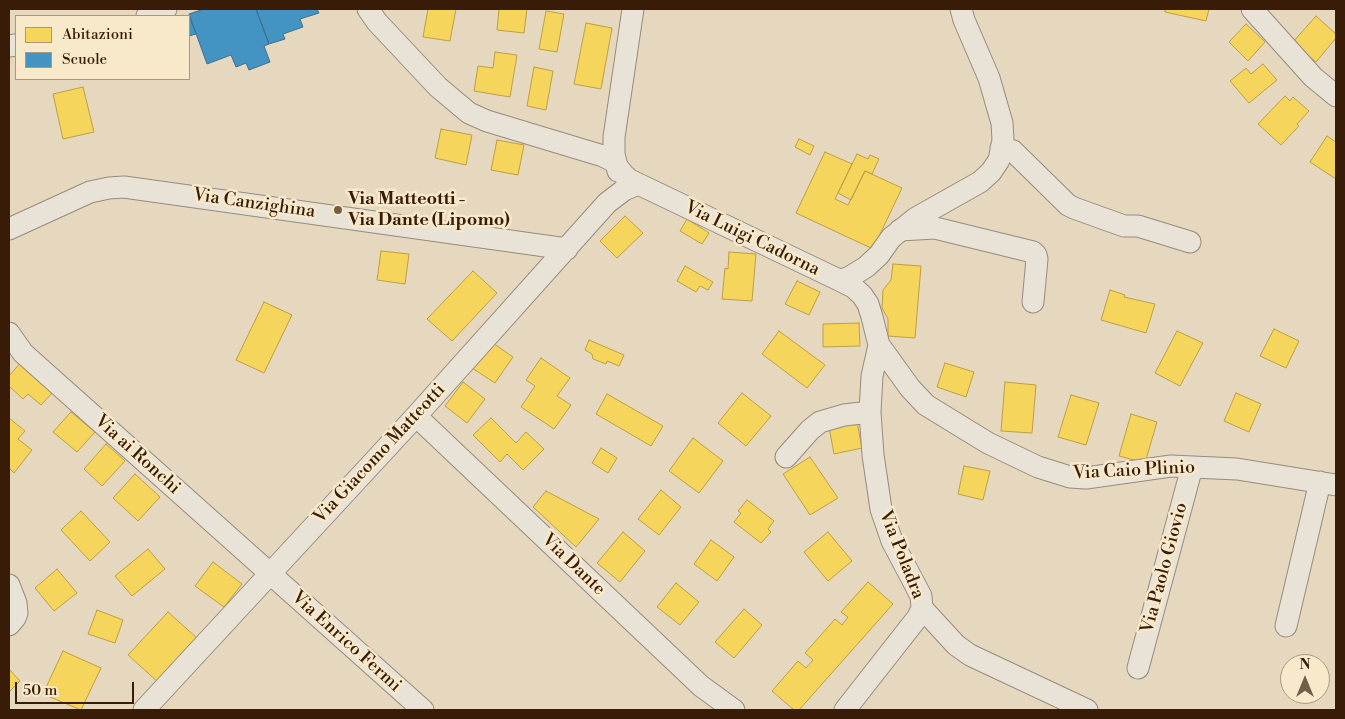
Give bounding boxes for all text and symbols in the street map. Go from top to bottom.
legend [15,15,190,80]
text: Abitazioni [62,25,133,44]
text: Scuole [62,50,107,69]
street label: Via Canzighina [191,185,317,223]
place label: Via Matteotti - Via Dante (Lipomo) [348,189,510,232]
street label: Via Luigi Cadorna [681,197,823,281]
marker: Via Matteotti - Via Dante (Lipomo) [332,204,344,216]
street label: Via Giacomo Matteotti [310,380,450,528]
street label: Via ai Ronchi [90,411,184,499]
street label: Via Caio Plinio [1072,457,1196,485]
street label: Via Paolo Giovio [1137,500,1193,636]
street label: Via Poladra [874,508,928,602]
street label: Via Dante [537,530,609,600]
street label: Via Enrico Fermi [287,587,405,697]
north arrow [1280,654,1330,704]
text: N [1299,656,1311,674]
scale bar [18,672,136,704]
text: 50 m [23,681,57,700]

